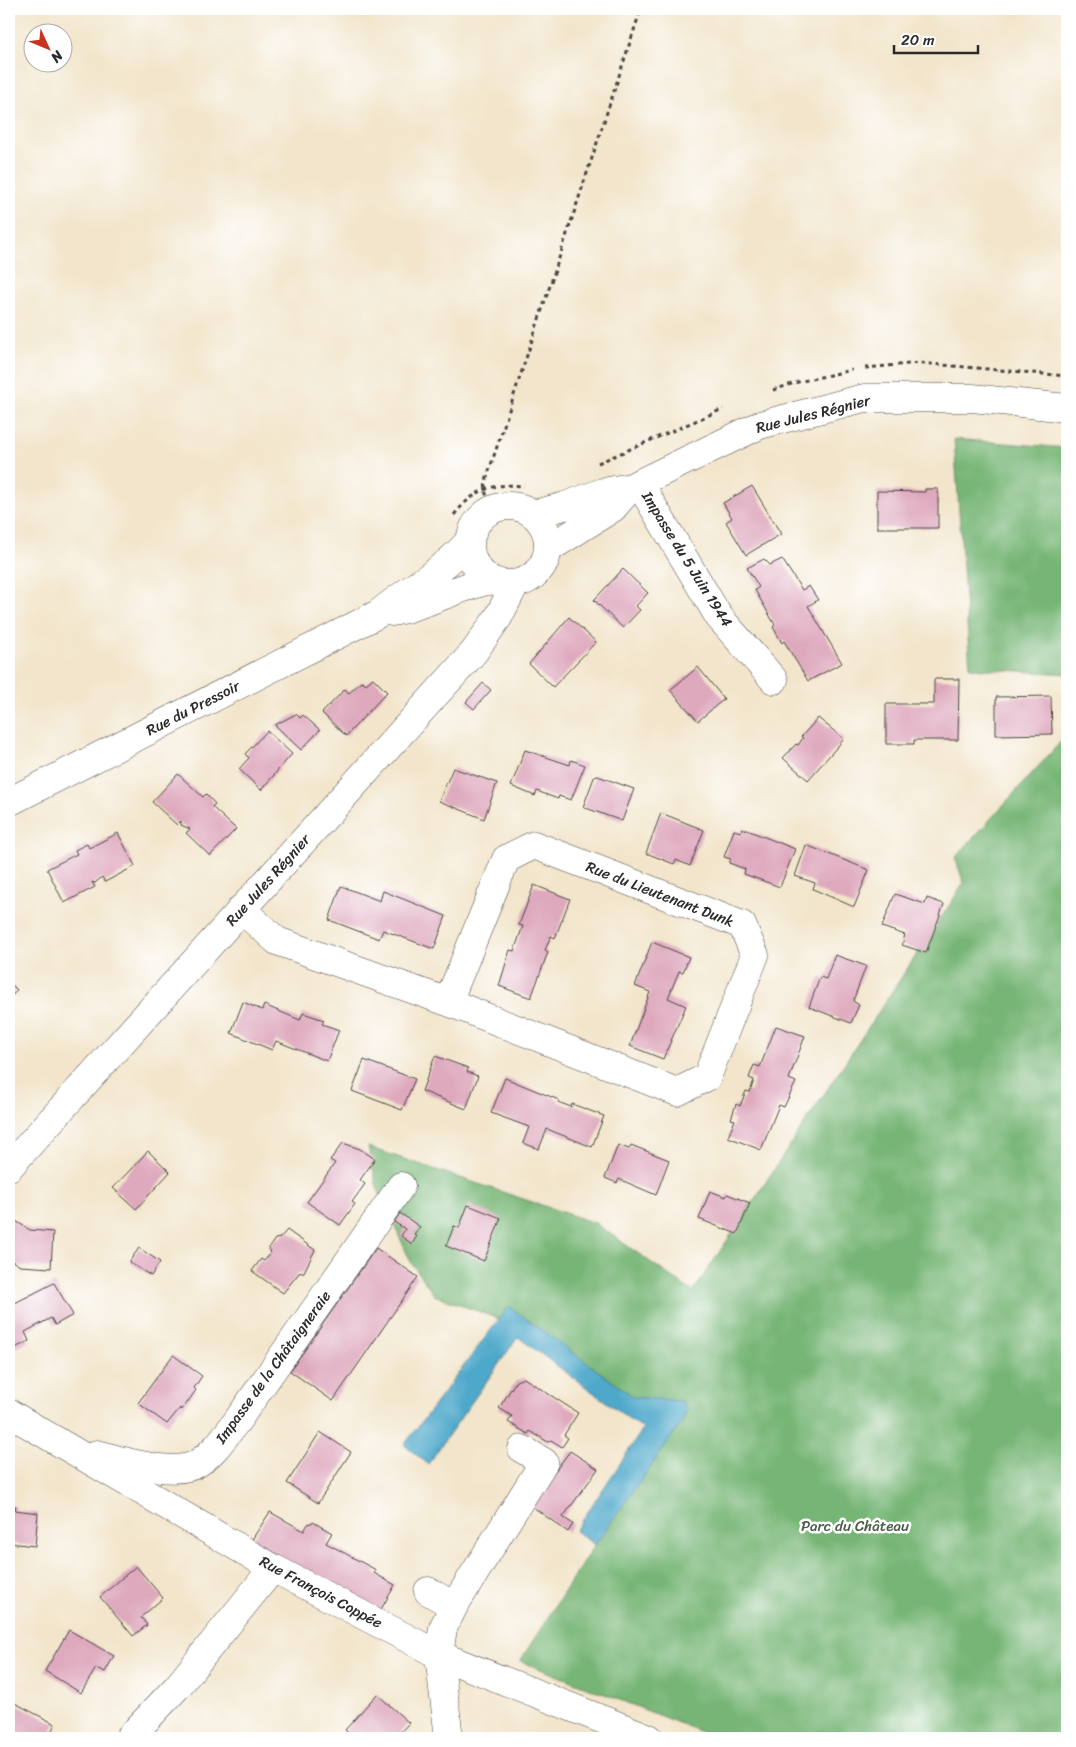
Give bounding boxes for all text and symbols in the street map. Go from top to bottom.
north arrow [22,22,72,72]
scale bar [894,22,977,54]
text: 20 m [901,27,935,53]
text: N [44,44,70,69]
street label: Rue Jules Régnier [753,387,874,441]
street label: Impasse du 5 Juin 1944 [634,485,739,632]
street label: Rue du Pressoir [141,673,245,743]
street label: Rue Jules Régnier [219,827,317,932]
street label: Rue du Lieutenant Dunk [582,854,738,934]
street label: Impasse de la Châtaigneraie [208,1285,338,1450]
park label: Parc du Château [801,1513,909,1539]
street label: Rue François Coppée [255,1549,387,1636]

